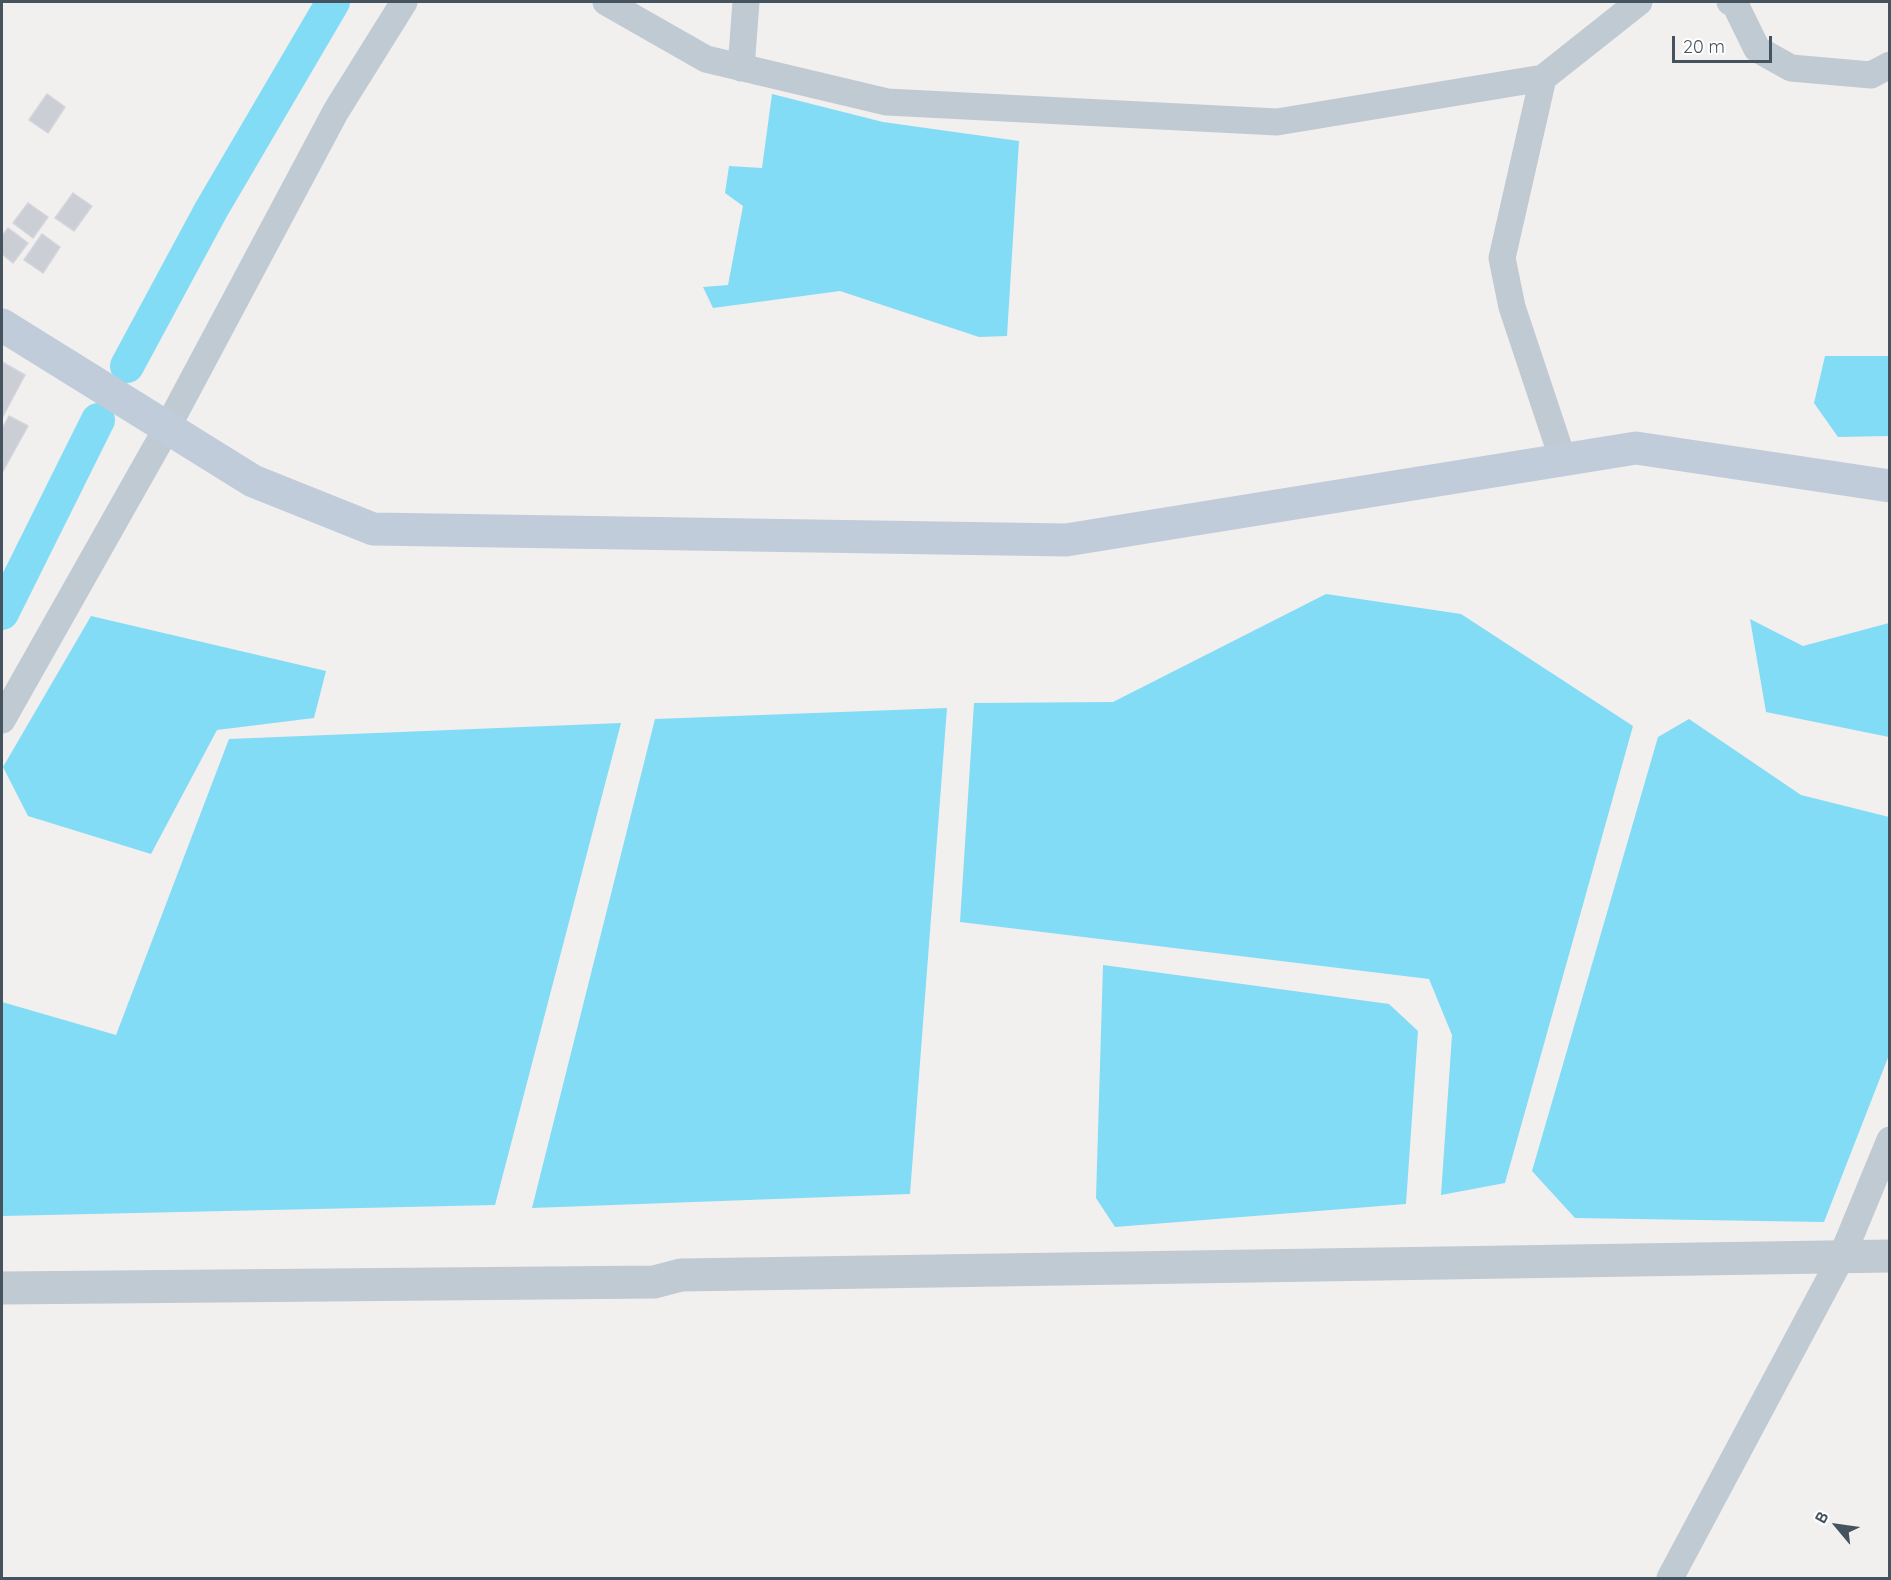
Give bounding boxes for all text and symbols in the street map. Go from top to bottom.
scale bar [1675,24,1776,62]
text: 20 m [1683,35,1725,58]
north arrow [1807,1496,1867,1556]
text: B [1810,1508,1833,1527]

